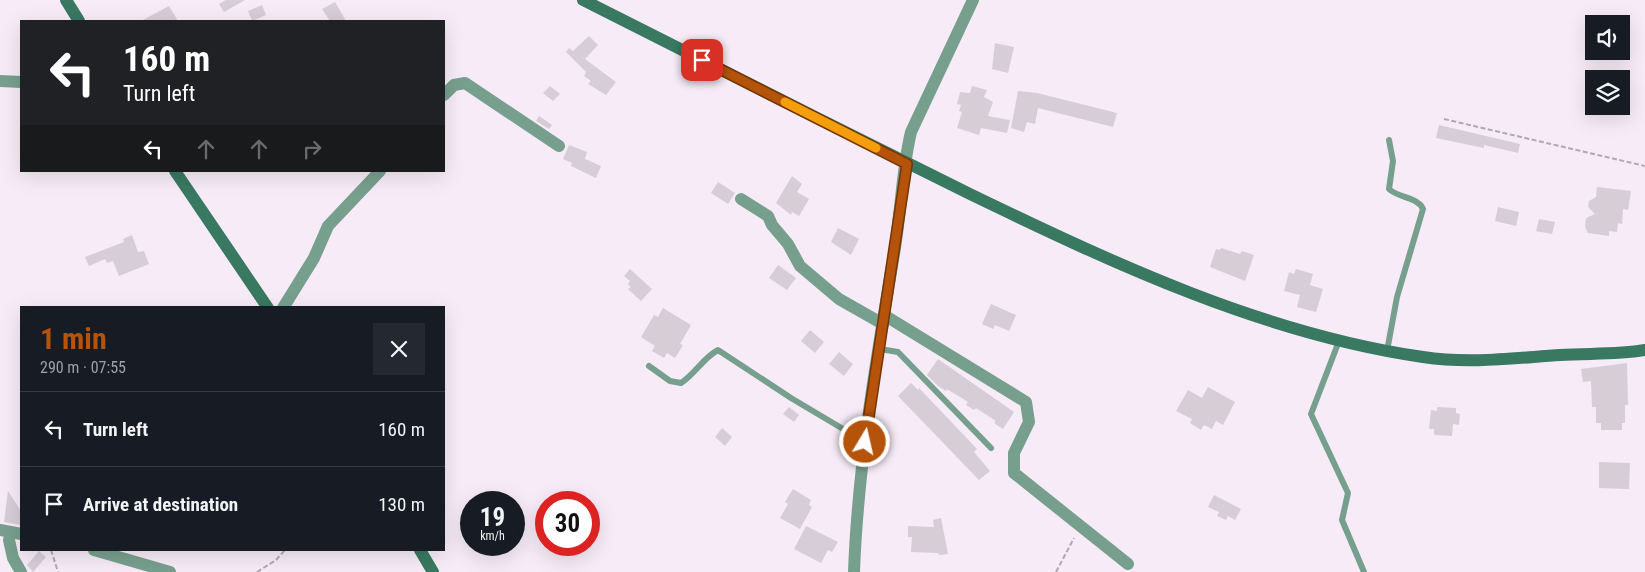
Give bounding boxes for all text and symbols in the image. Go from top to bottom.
map controls [1585,15,1630,115]
button: sound [1585,15,1630,60]
text: 160 m [123,39,210,80]
pin [681,39,723,81]
icon: left [40,40,105,105]
icon: arrive [688,46,716,74]
button: layers [1585,70,1630,115]
text: Turn left [123,81,195,106]
icon: left [139,135,167,163]
icon: ahead [192,135,220,163]
icon: ahead [245,135,273,163]
icon: right [298,135,326,163]
text: 1 min [40,321,107,356]
button: close [373,323,425,375]
text: 290 m · 07:55 [40,358,126,377]
icon: left [40,415,68,443]
position arrow [838,415,890,467]
text: Turn left [83,418,148,441]
text: 160 m [378,418,425,441]
icon: arrive [40,490,68,518]
speed limit sign: 30 [535,491,600,556]
text: Arrive at destination [83,493,238,516]
text: 130 m [378,493,425,516]
text: 19 [480,503,505,532]
text: km/h [480,529,505,543]

